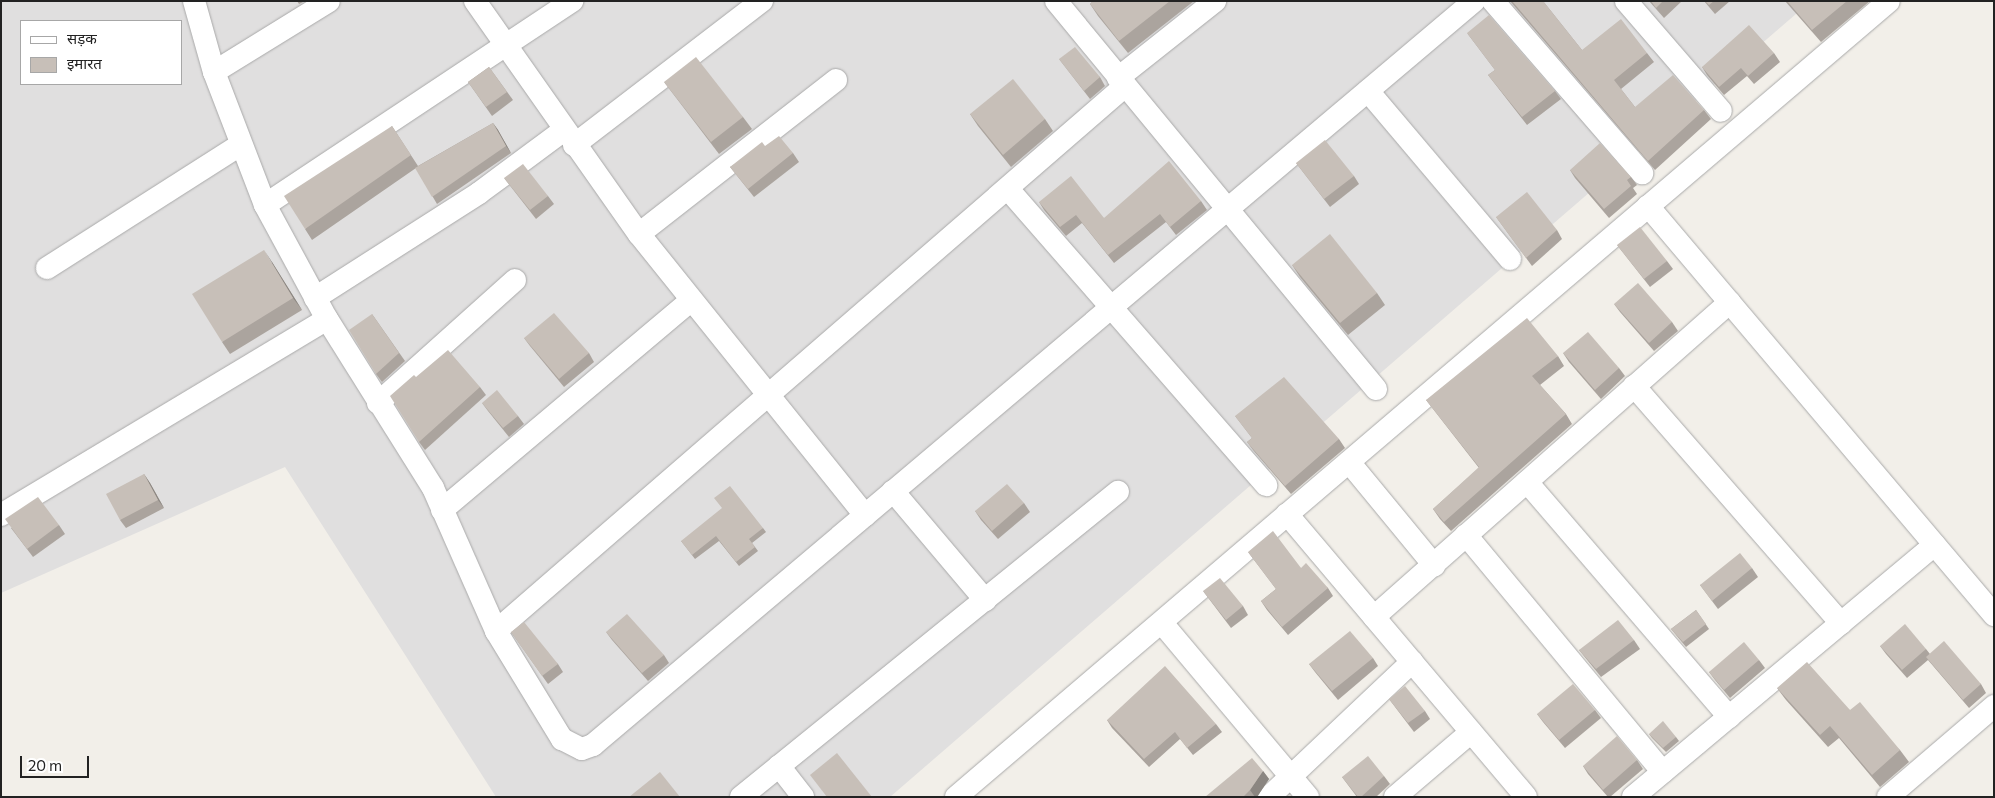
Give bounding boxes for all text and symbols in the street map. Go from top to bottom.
legend [20,20,182,85]
text: सड़क [67,29,97,47]
text: इमारत [67,54,102,72]
scale bar [22,746,91,778]
text: 20 m [28,756,62,774]

